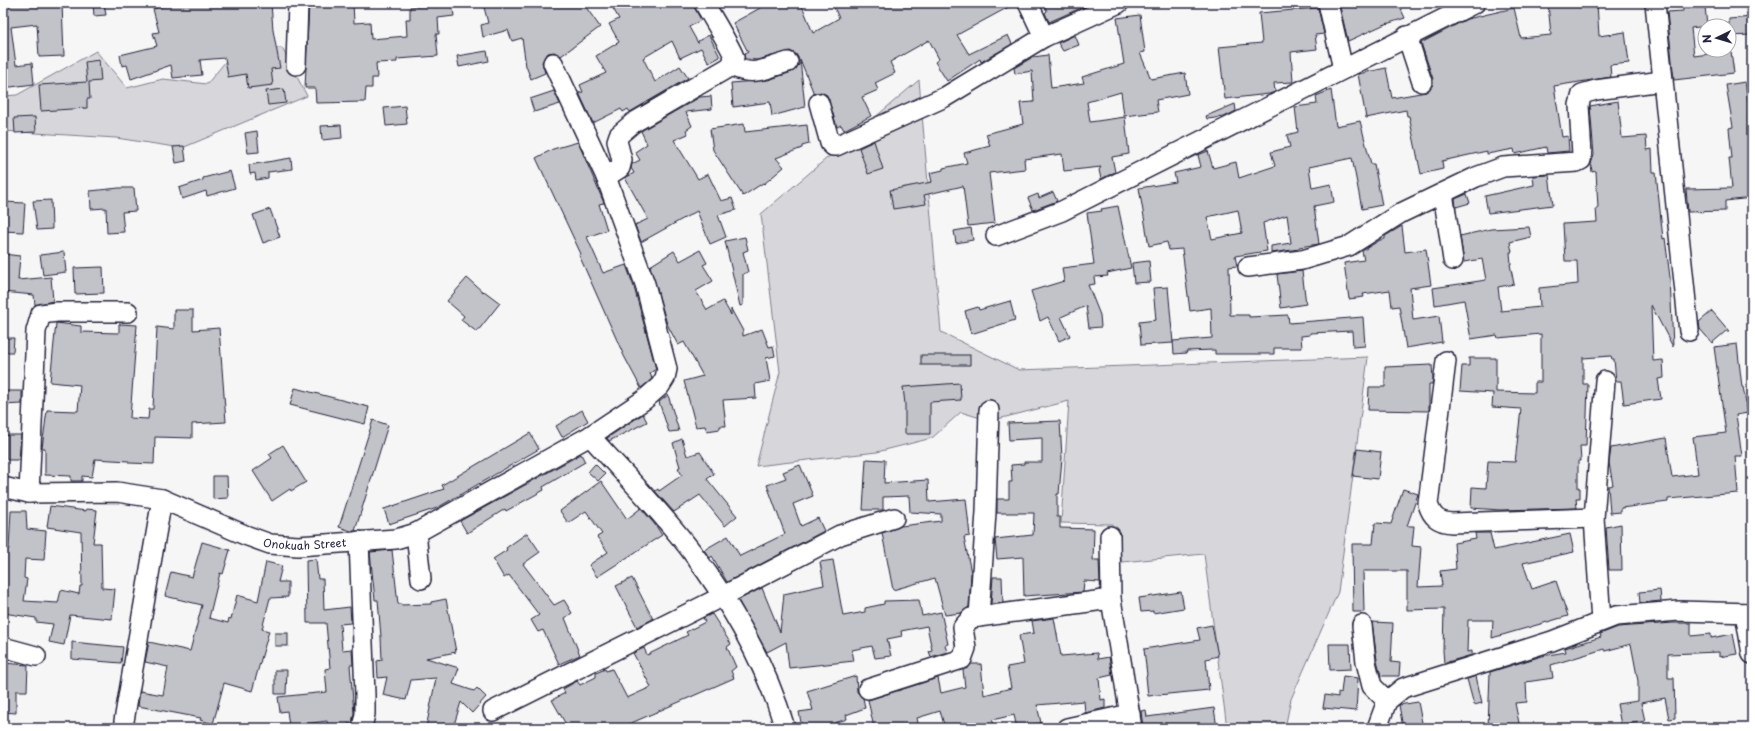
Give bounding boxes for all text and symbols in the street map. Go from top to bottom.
north arrow [1697,18,1737,58]
text: N [1698,34,1715,44]
street label: Onokuah Street [261,533,347,554]

